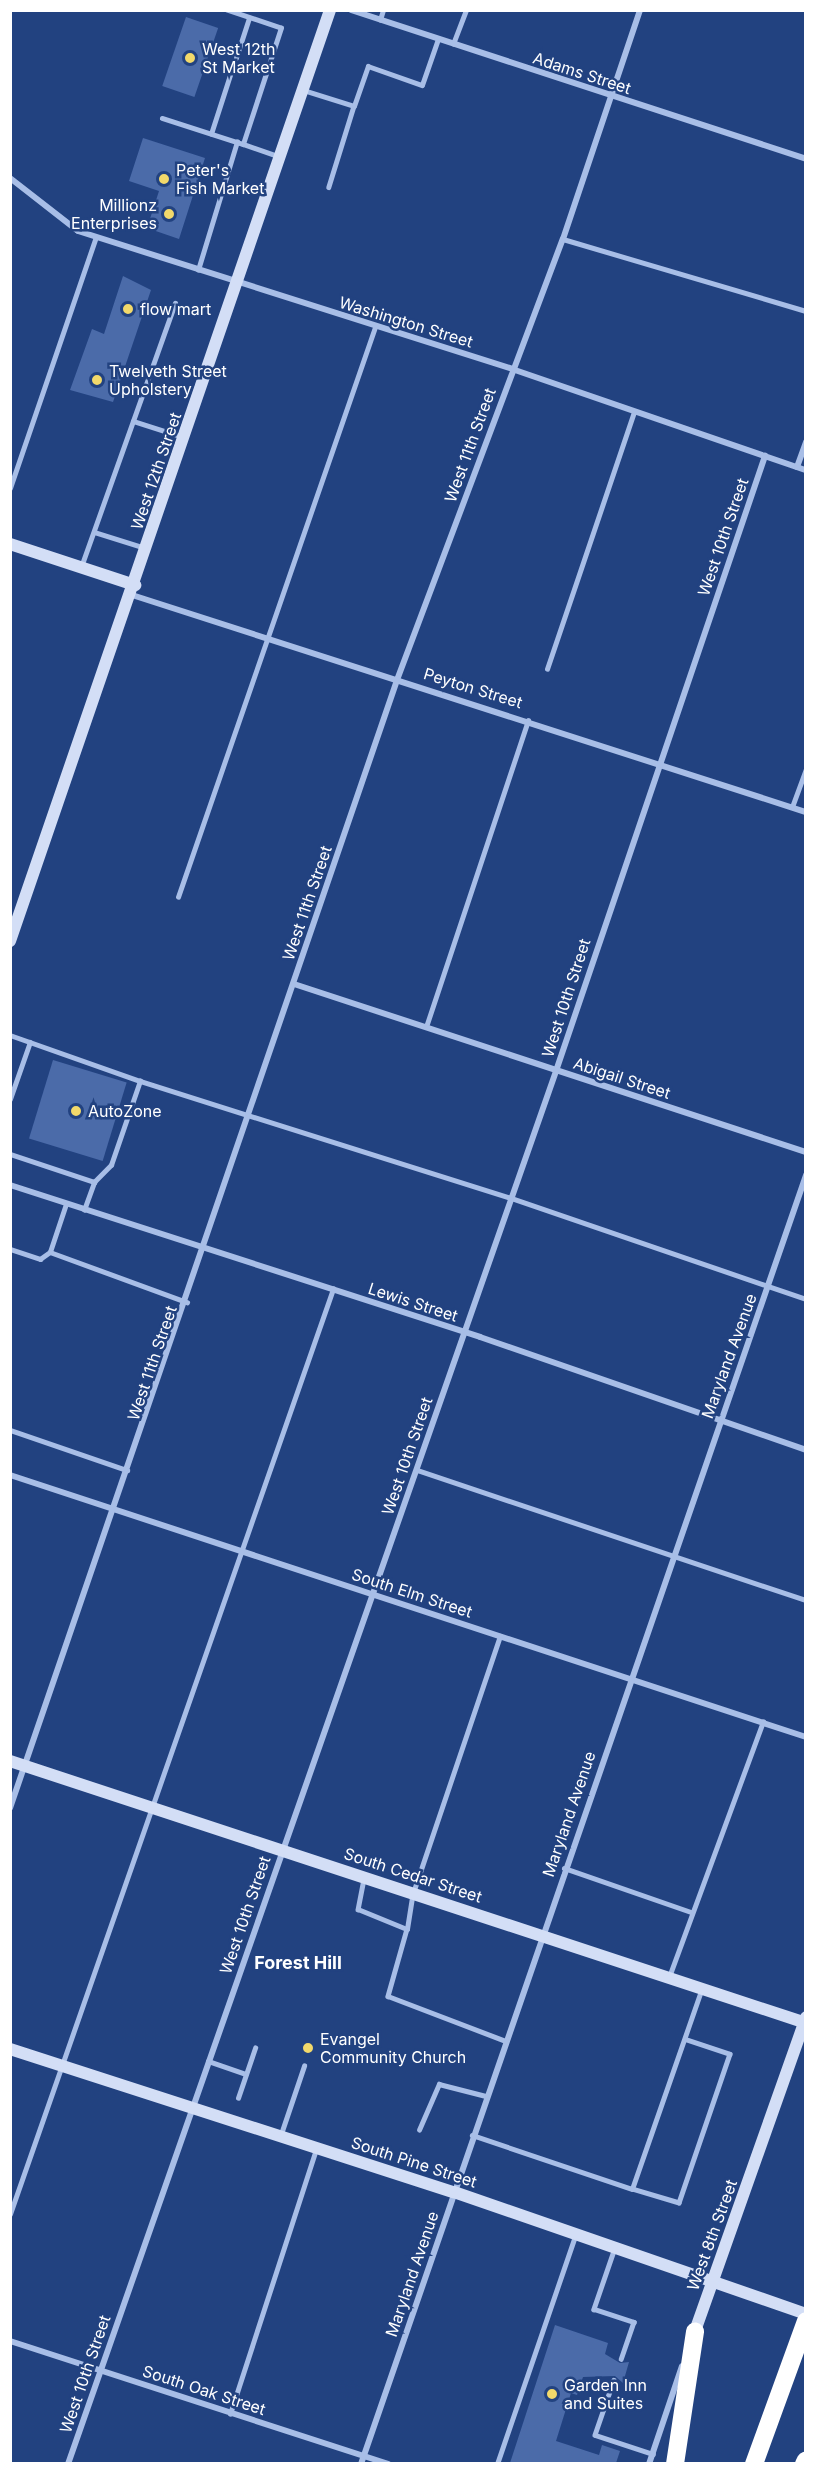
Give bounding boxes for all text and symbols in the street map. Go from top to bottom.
place label: West 12th St Market [202,39,275,77]
street label: Adams Street [531,48,633,98]
marker: West 12th St Market [183,51,197,65]
place label: Peter's Fish Market [176,160,264,198]
marker: Peter's Fish Market [157,172,171,186]
place label: Millionz Enterprises [71,195,157,233]
marker: Millionz Enterprises [162,207,176,221]
street label: Washington Street [337,293,475,351]
place label: flow mart [140,299,211,319]
marker: flow mart [121,302,135,316]
place label: Twelveth Street Upholstery [109,361,227,399]
marker: Twelveth Street Upholstery [90,373,104,387]
street label: West 11th Street [440,385,500,505]
street label: West 12th Street [127,410,185,532]
street label: West 10th Street [694,475,752,599]
street label: Peyton Street [421,664,525,712]
street label: West 11th Street [278,843,336,963]
street label: West 10th Street [538,936,594,1060]
street label: Abigail Street [571,1053,673,1103]
place label: AutoZone [88,1101,162,1121]
marker: AutoZone [69,1104,83,1118]
street label: Lewis Street [366,1278,460,1326]
street label: Maryland Avenue [697,1291,761,1421]
street label: West 11th Street [123,1303,181,1423]
street label: West 10th Street [378,1394,436,1518]
street label: South Elm Street [349,1564,475,1622]
street label: Maryland Avenue [539,1749,599,1879]
street label: South Cedar Street [342,1844,484,1906]
street label: West 10th Street [216,1853,274,1977]
district label: Forest Hill [254,1952,342,1974]
place label: Evangel Community Church [320,2029,466,2067]
marker: Evangel Community Church [301,2041,315,2055]
street label: South Pine Street [349,2133,479,2191]
street label: West 8th Street [683,2177,741,2293]
street label: Maryland Avenue [382,2209,442,2339]
street label: West 10th Street [56,2312,114,2436]
street label: South Oak Street [140,2361,268,2419]
place label: Garden Inn and Suites [564,2375,647,2413]
marker: Garden Inn and Suites [545,2387,559,2401]

